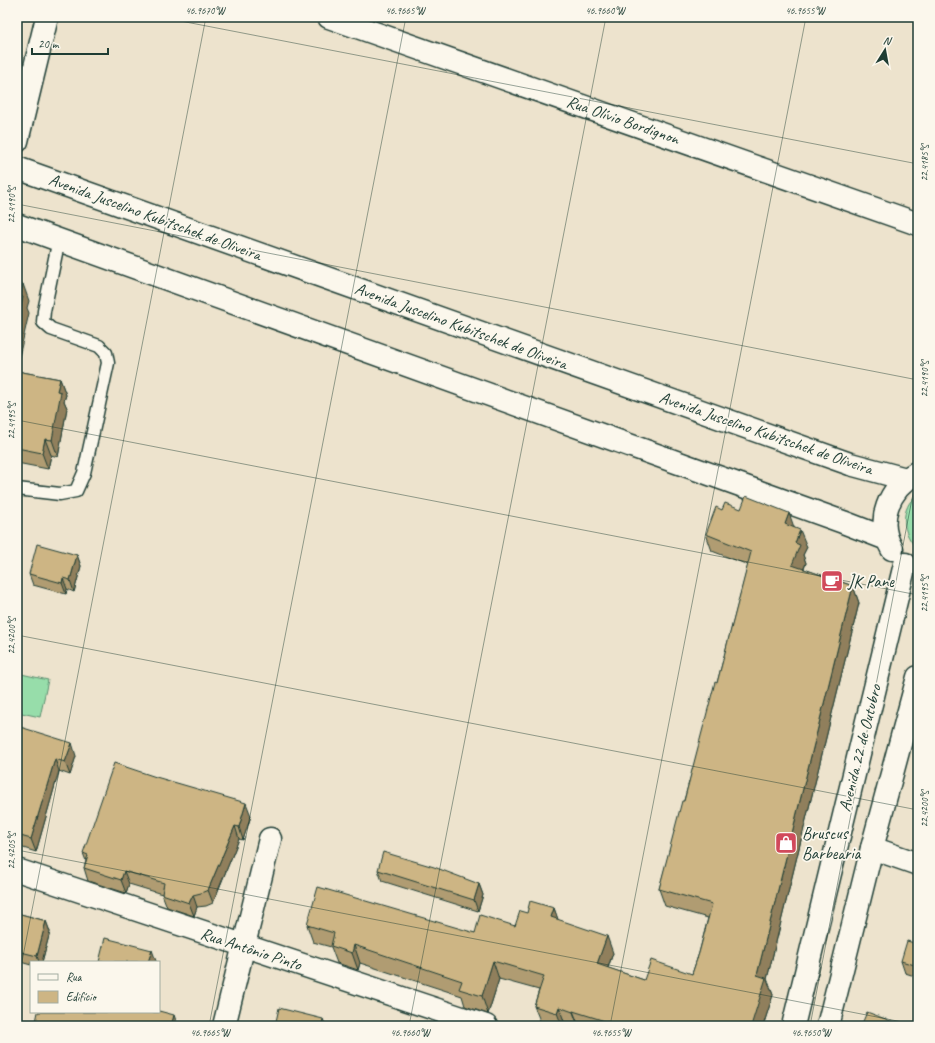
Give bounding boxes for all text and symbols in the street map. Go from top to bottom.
text: 46.9670°W [185,4,226,17]
text: 46.9665°W [385,4,426,17]
text: 46.9660°W [585,4,626,17]
text: 46.9655°W [785,4,826,17]
scale bar [32,30,108,56]
north arrow [865,30,905,70]
text: N [882,33,894,48]
text: 20 m [38,36,60,52]
street label: Rua Olívio Bordignon [564,91,683,150]
text: 22.4185°S [918,143,931,181]
street label: Avenida Juscelino Kubitschek de Oliveira [46,169,266,266]
text: 22.4190°S [5,185,18,223]
street label: Avenida Juscelino Kubitschek de Oliveira [352,278,572,375]
text: 22.4190°S [918,359,931,397]
street label: Avenida Juscelino Kubitschek de Oliveira [657,387,877,480]
text: 22.4195°S [5,401,18,439]
cafe icon: JK Pane [819,568,845,594]
place label: JK Pane [847,571,895,592]
text: 22.4195°S [918,574,931,612]
text: 22.4200°S [5,616,18,654]
street label: Avenida 22 de Outubro [834,681,886,814]
text: 22.4200°S [918,789,931,827]
place label: Bruscus Barbearia [802,823,862,864]
shop icon: Bruscus Barbearia [773,830,799,856]
text: 22.4205°S [5,831,18,869]
street label: Rua Antônio Pinto [198,923,305,975]
legend [30,961,160,1013]
text: Rua [66,969,83,985]
text: Edifício [66,989,98,1005]
text: 46.9665°W [190,1026,231,1039]
text: 46.9660°W [390,1026,431,1039]
text: 46.9655°W [591,1026,632,1039]
text: 46.9650°W [791,1026,832,1039]

